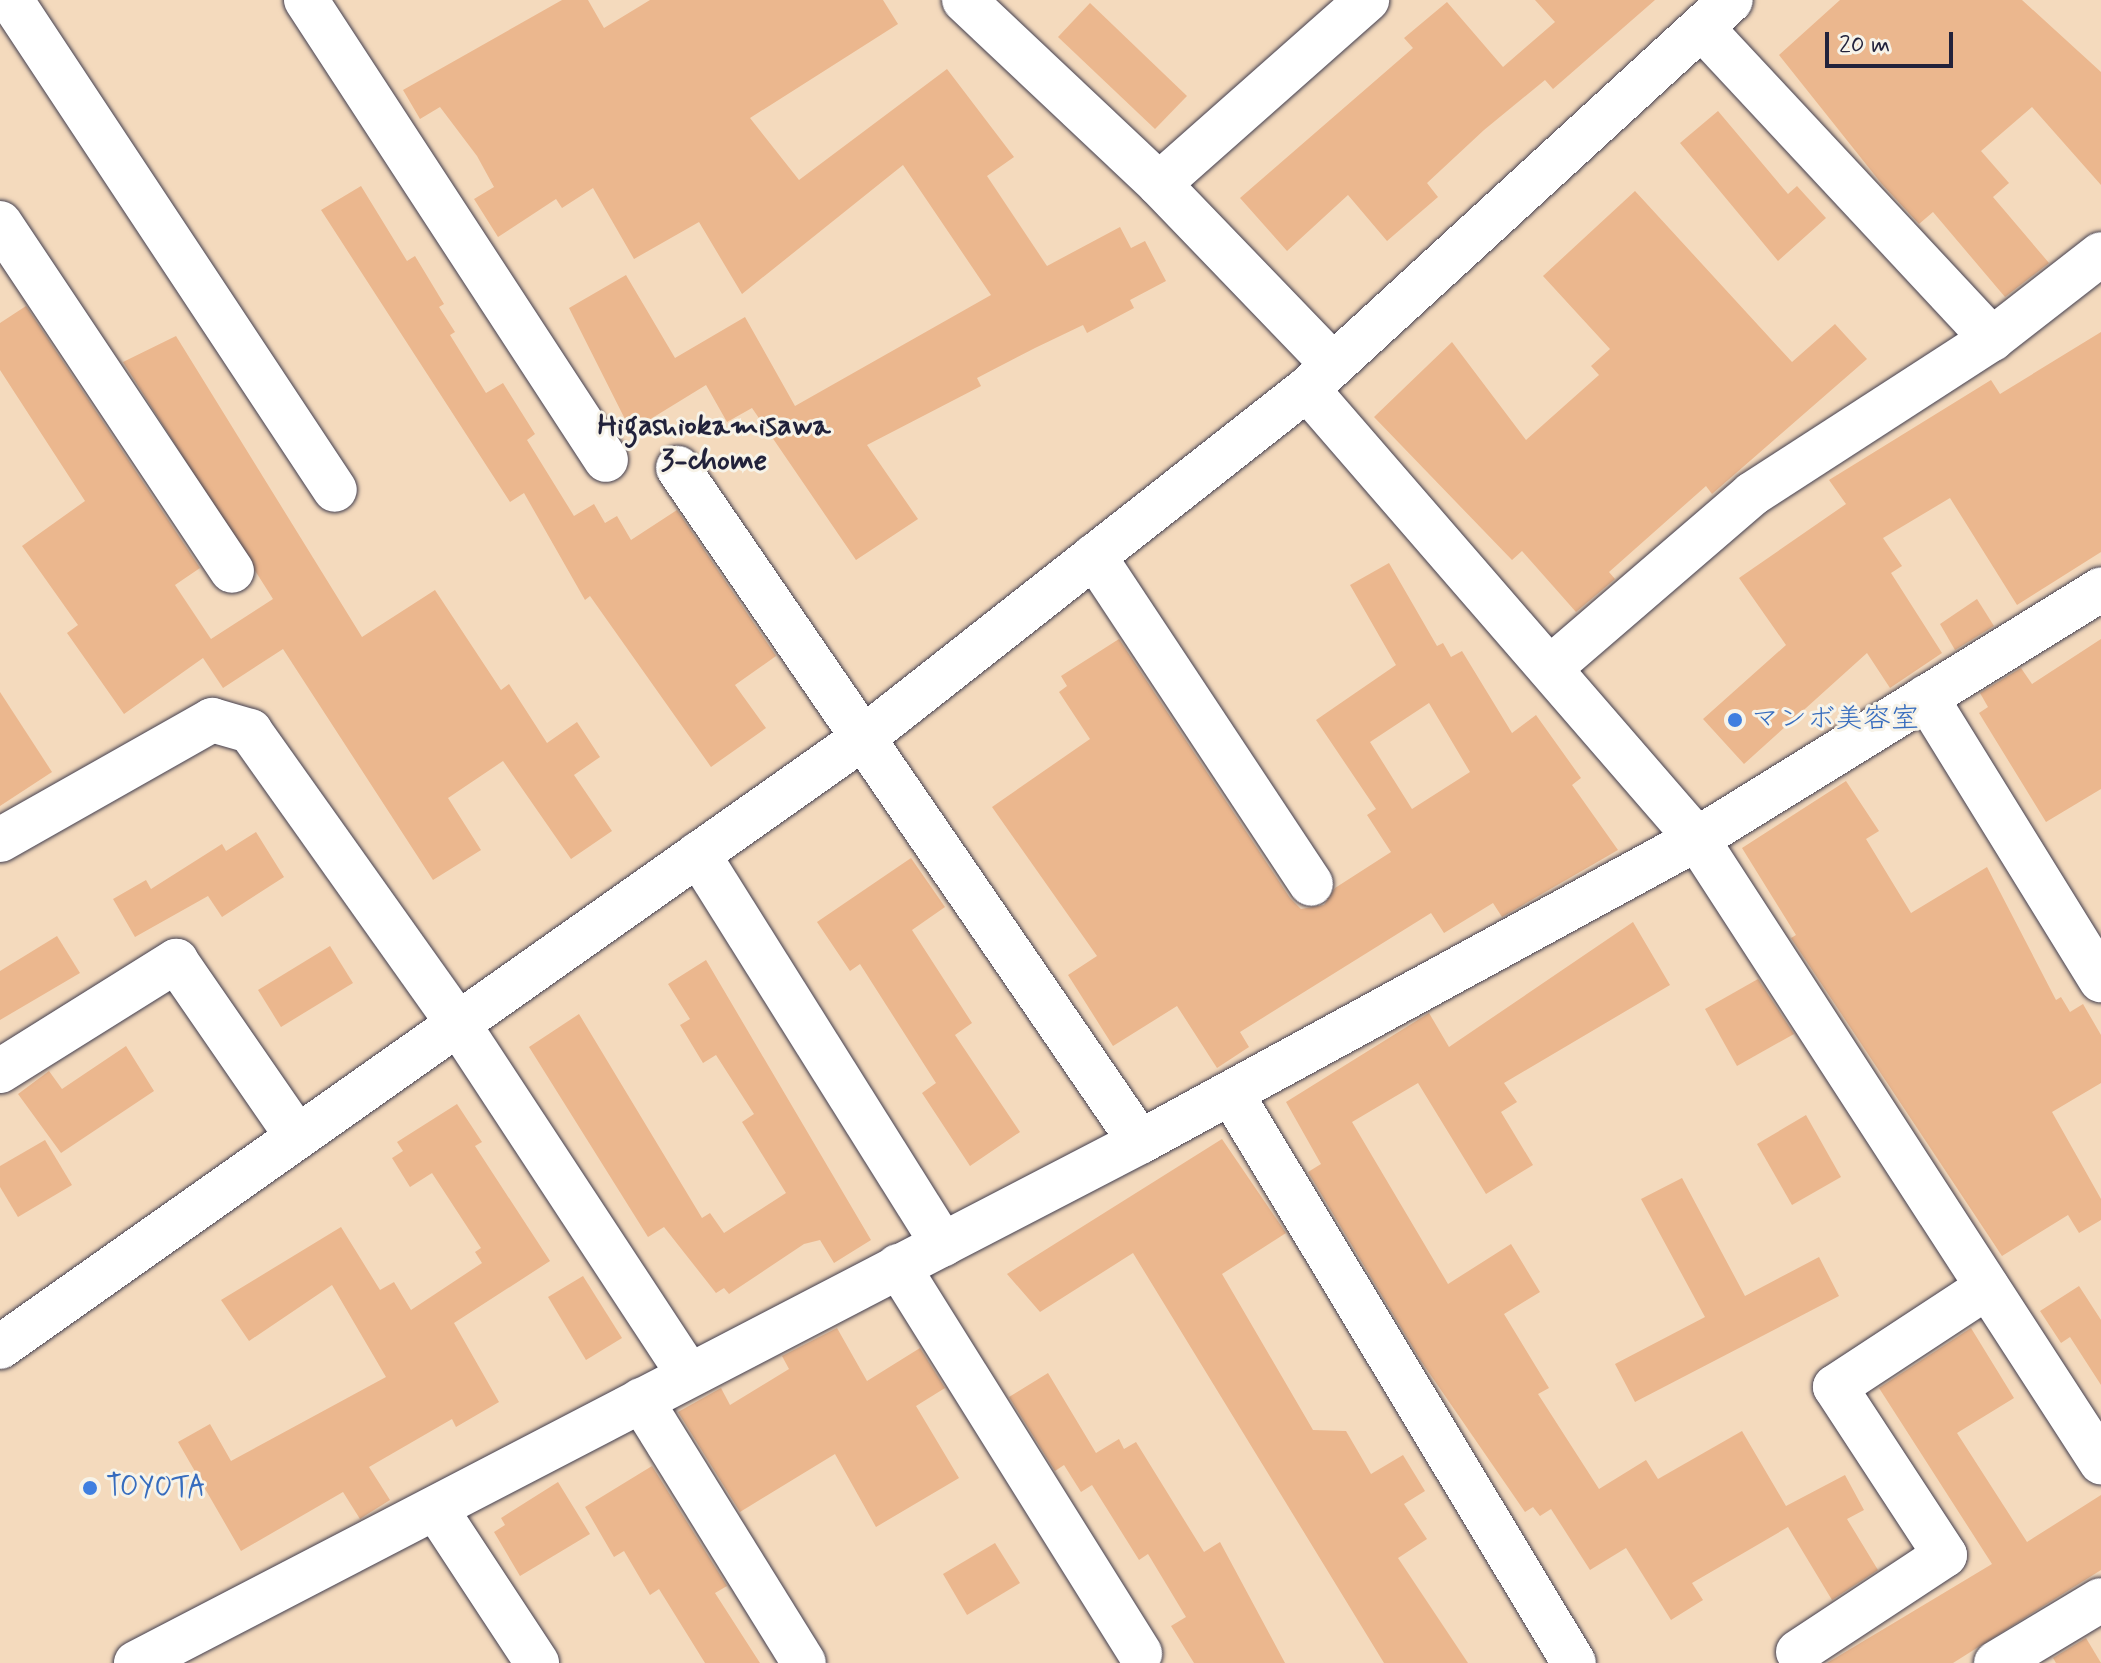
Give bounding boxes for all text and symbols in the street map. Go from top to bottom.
scale bar [1829,16,1957,66]
text: 20 m [1839,30,1890,61]
district label: Higashiokamisawa 3-chome [598,408,830,478]
place label: マンボ美容室 [1751,703,1919,737]
marker: マンボ美容室 [1726,711,1744,729]
place label: TOYOTA [106,1471,206,1505]
marker: TOYOTA [81,1479,99,1497]

